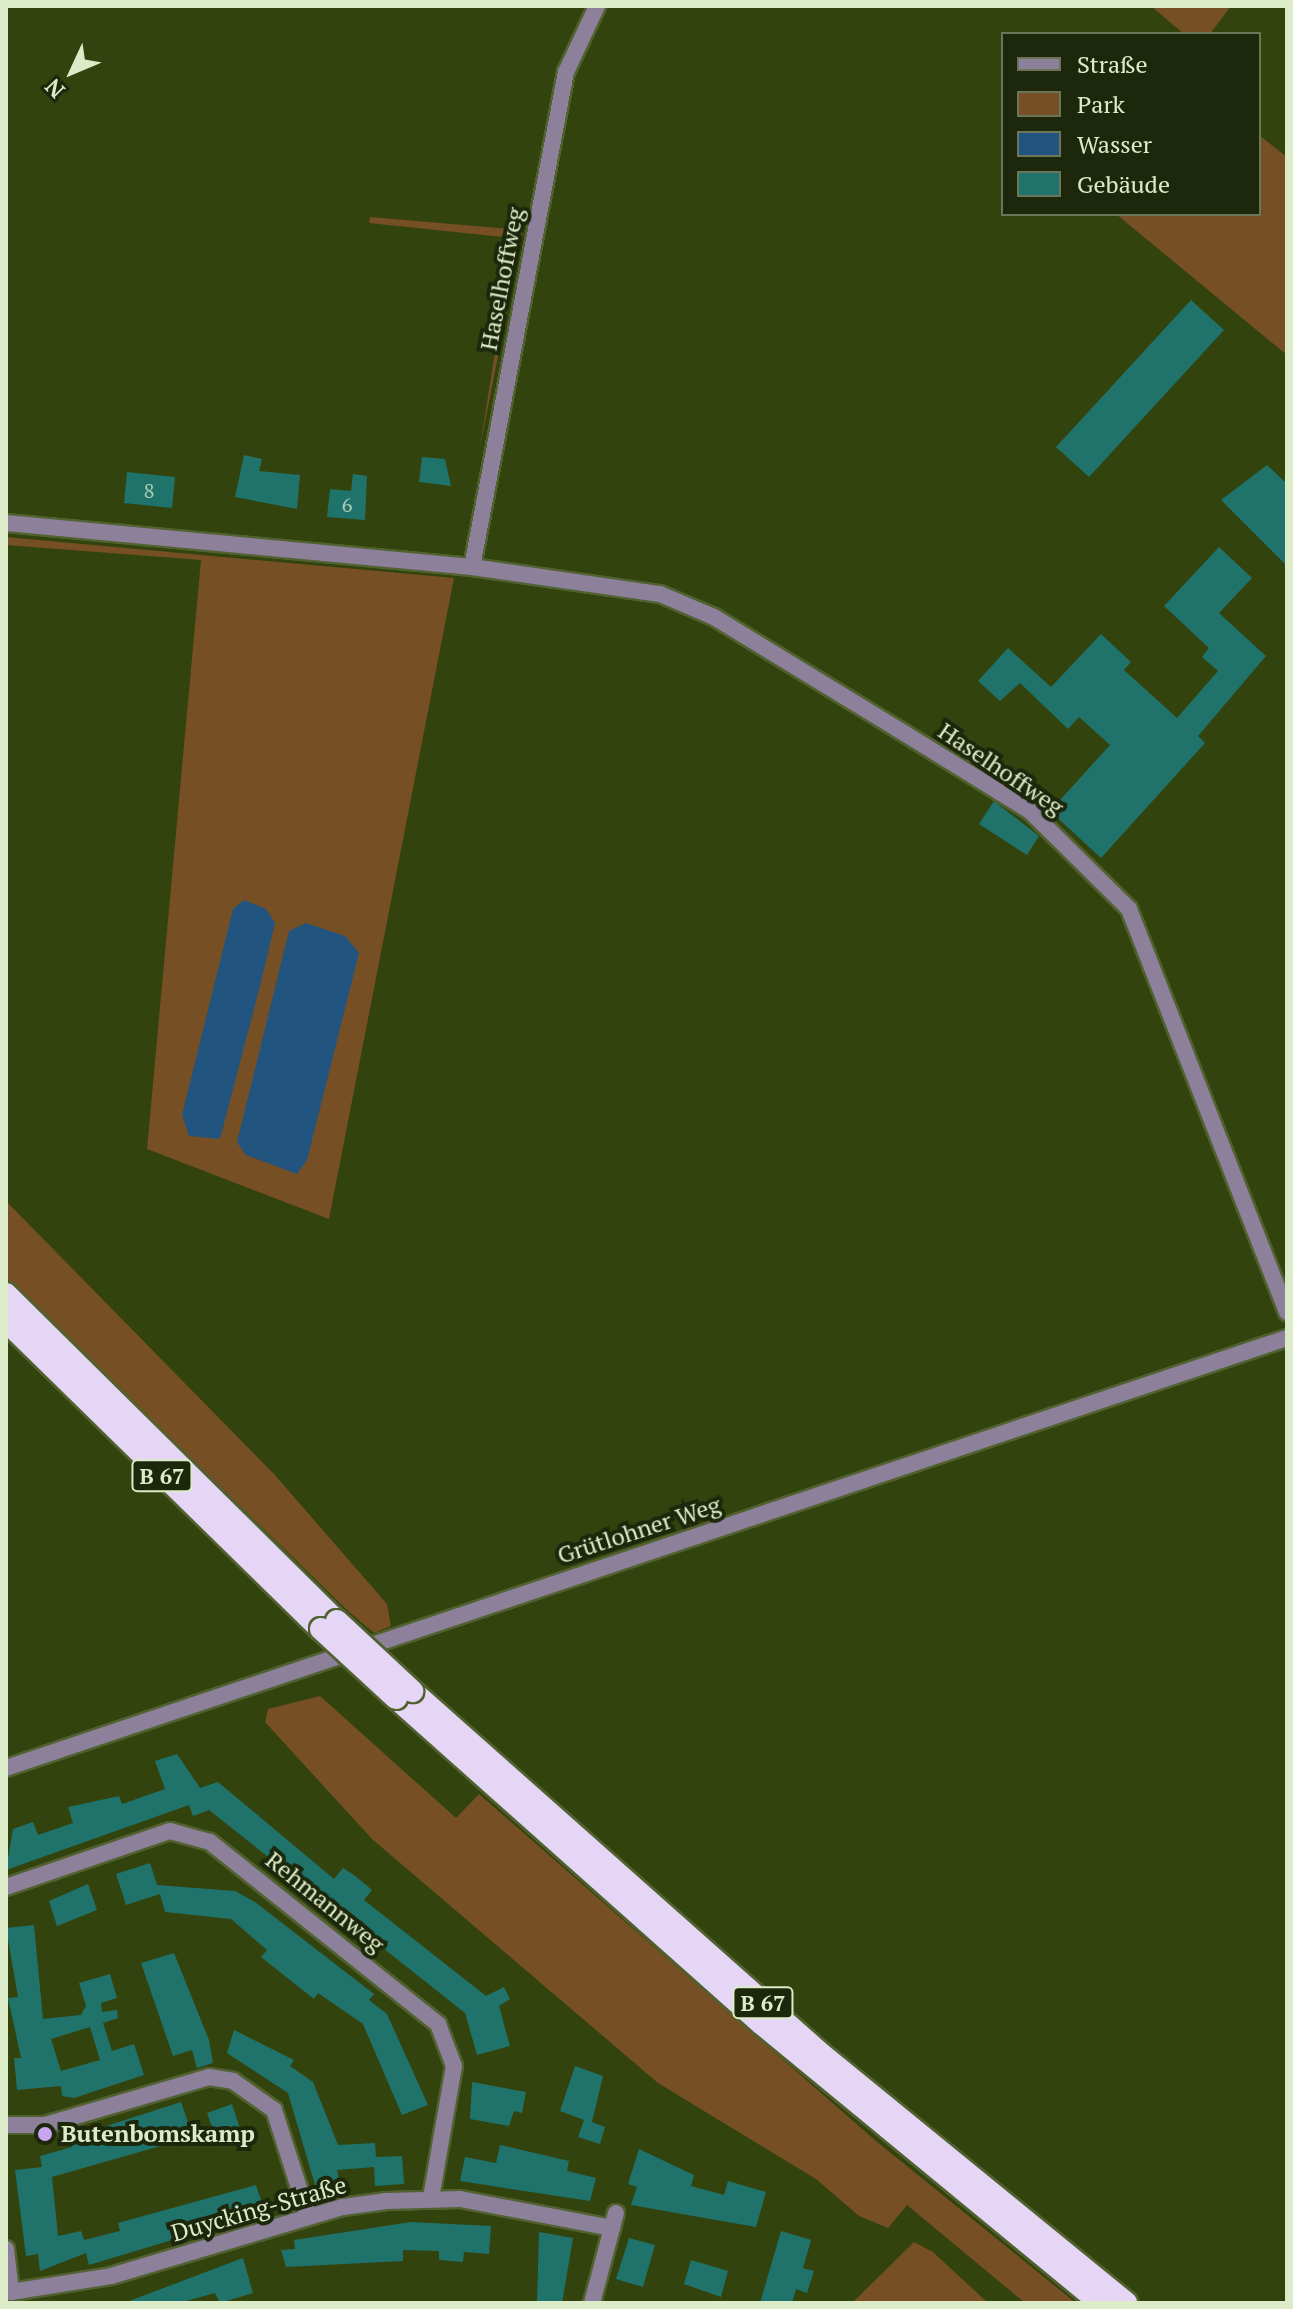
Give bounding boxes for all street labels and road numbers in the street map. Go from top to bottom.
street label: Haselhoffweg [474,205,530,353]
street label: Haselhoffweg [933,717,1069,821]
road number: B 67 [130,1458,194,1494]
street label: Grütlohner Weg [554,1490,724,1570]
street label: Rehmannweg [260,1845,390,1959]
road number: B 67 [731,1985,795,2021]
street label: Duycking-Straße [168,2170,350,2248]

